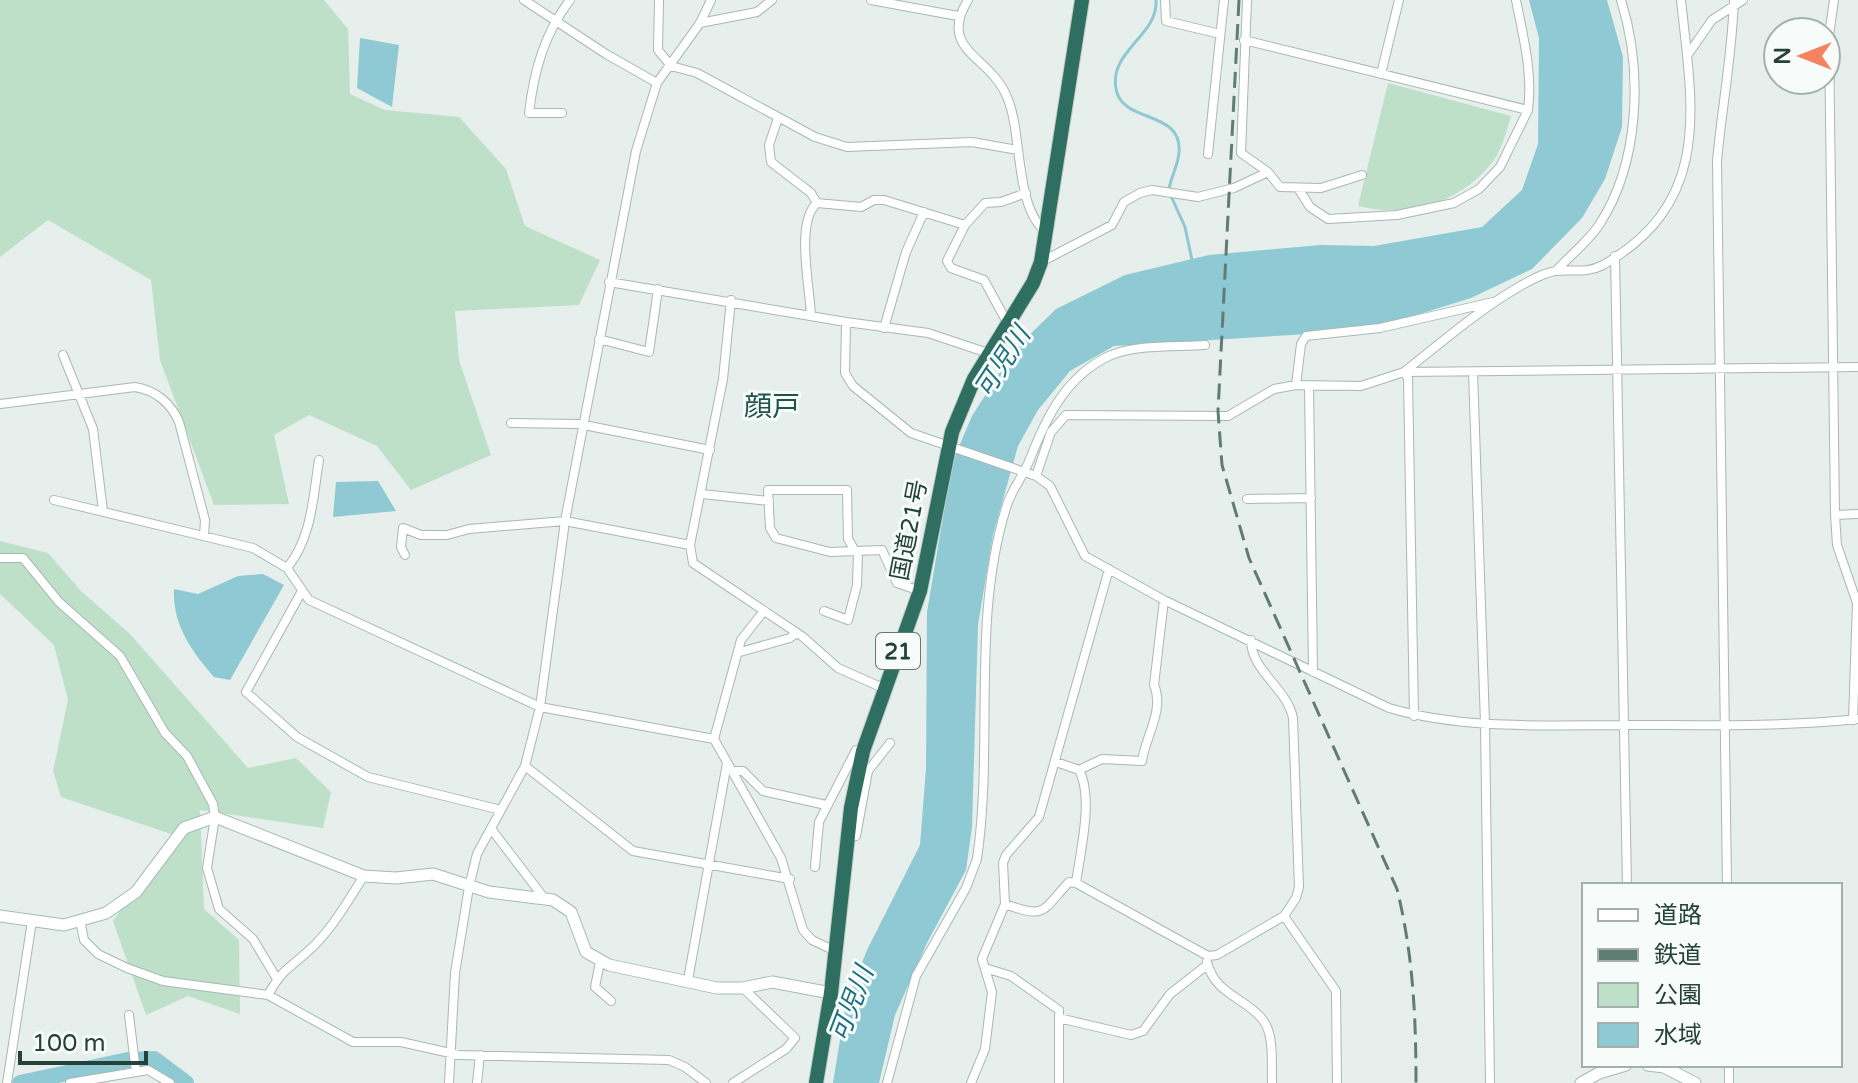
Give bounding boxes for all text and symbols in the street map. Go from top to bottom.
north arrow [1762,16,1842,96]
text: N [1770,47,1796,65]
water label: 可児川 [968,319,1038,403]
district label: 顔戸 [744,390,800,424]
street label: 国道21号 [886,477,933,583]
road number: 21 [876,633,920,669]
legend [1582,883,1842,1067]
text: 道路 [1654,901,1702,930]
text: 鉄道 [1654,941,1702,970]
water label: 可児川 [823,959,881,1046]
text: 公園 [1654,981,1702,1010]
scale bar [20,1015,146,1065]
text: 水域 [1654,1021,1702,1050]
text: 100 m [32,1029,106,1058]

